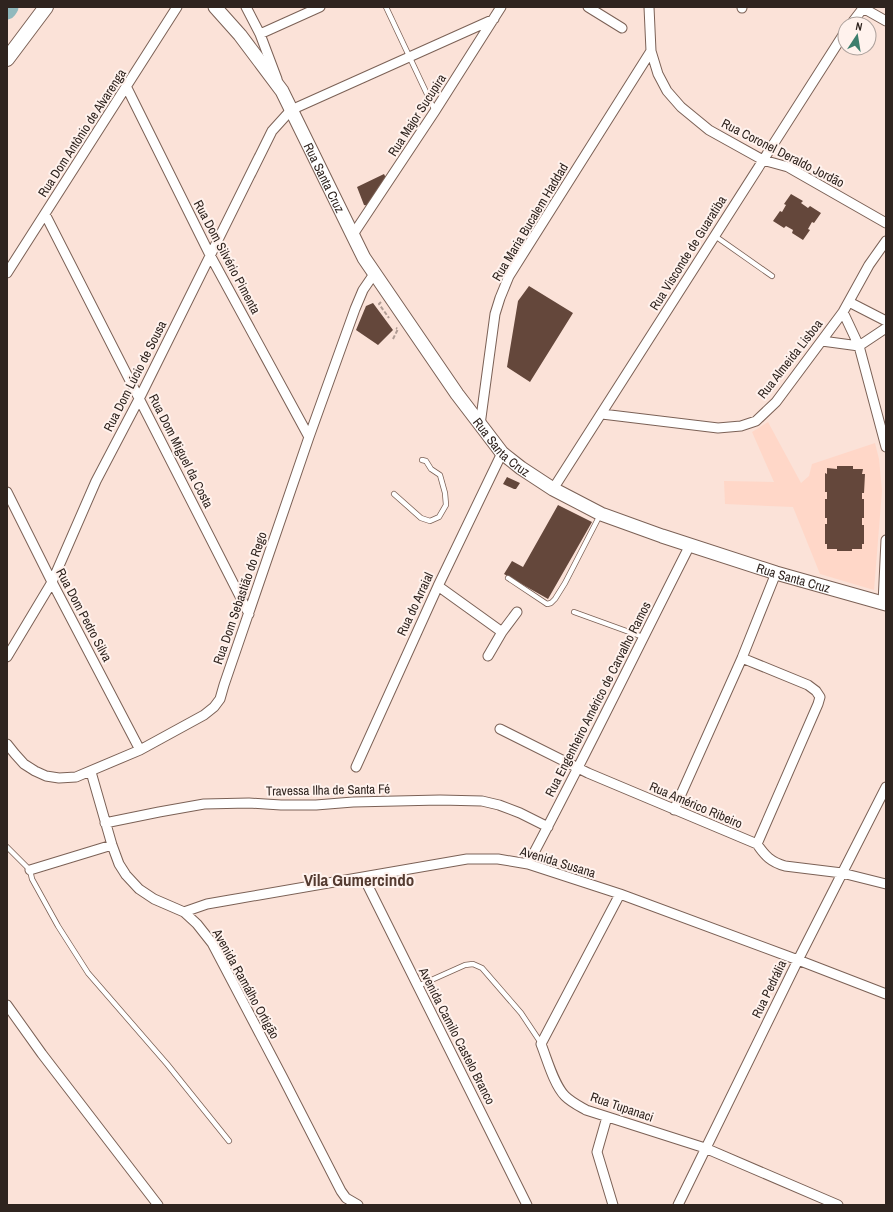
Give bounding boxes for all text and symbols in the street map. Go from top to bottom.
north arrow [837,16,877,56]
text: N [854,19,864,34]
street label: Rua Dom Antônio de Alvarenga [34,66,130,200]
street label: Rua Major Sucupira [384,71,450,159]
street label: Rua Coronel Deraldo Jordão [719,115,847,191]
street label: Rua Santa Cruz [300,140,349,215]
street label: Rua Maria Bucalem Haddad [488,160,572,284]
street label: Rua Visconde de Guaratiba [646,192,730,313]
street label: Rua Dom Silvério Pimenta [190,197,264,317]
street label: Rua Almeida Lisboa [754,316,826,402]
street label: Rua Dom Lúcio de Sousa [100,318,170,434]
street label: Rua Dom Miguel da Costa [145,391,217,511]
street label: Rua Santa Cruz [469,414,533,480]
street label: Rua Dom Sebastião do Rego [209,529,271,667]
street label: Rua Santa Cruz [755,559,832,596]
street label: Rua Dom Pedro Silva [52,565,116,665]
street label: Rua do Arraial [393,570,437,638]
street label: Rua Engenheiro Américo de Carvalho Ramos [541,599,655,799]
street label: Rua Américo Ribeiro [647,778,745,832]
street label: Travessa Ilha de Santa Fé [266,780,390,800]
street label: Avenida Susana [517,842,598,882]
district label: Vila Gumercindo [304,868,414,891]
street label: Avenida Ramálho Ortigão [208,925,283,1042]
street label: Rua Pedrália [748,957,790,1021]
street label: Avenida Camilo Castelo Branco [415,964,499,1107]
street label: Rua Tupanaci [588,1088,656,1126]

